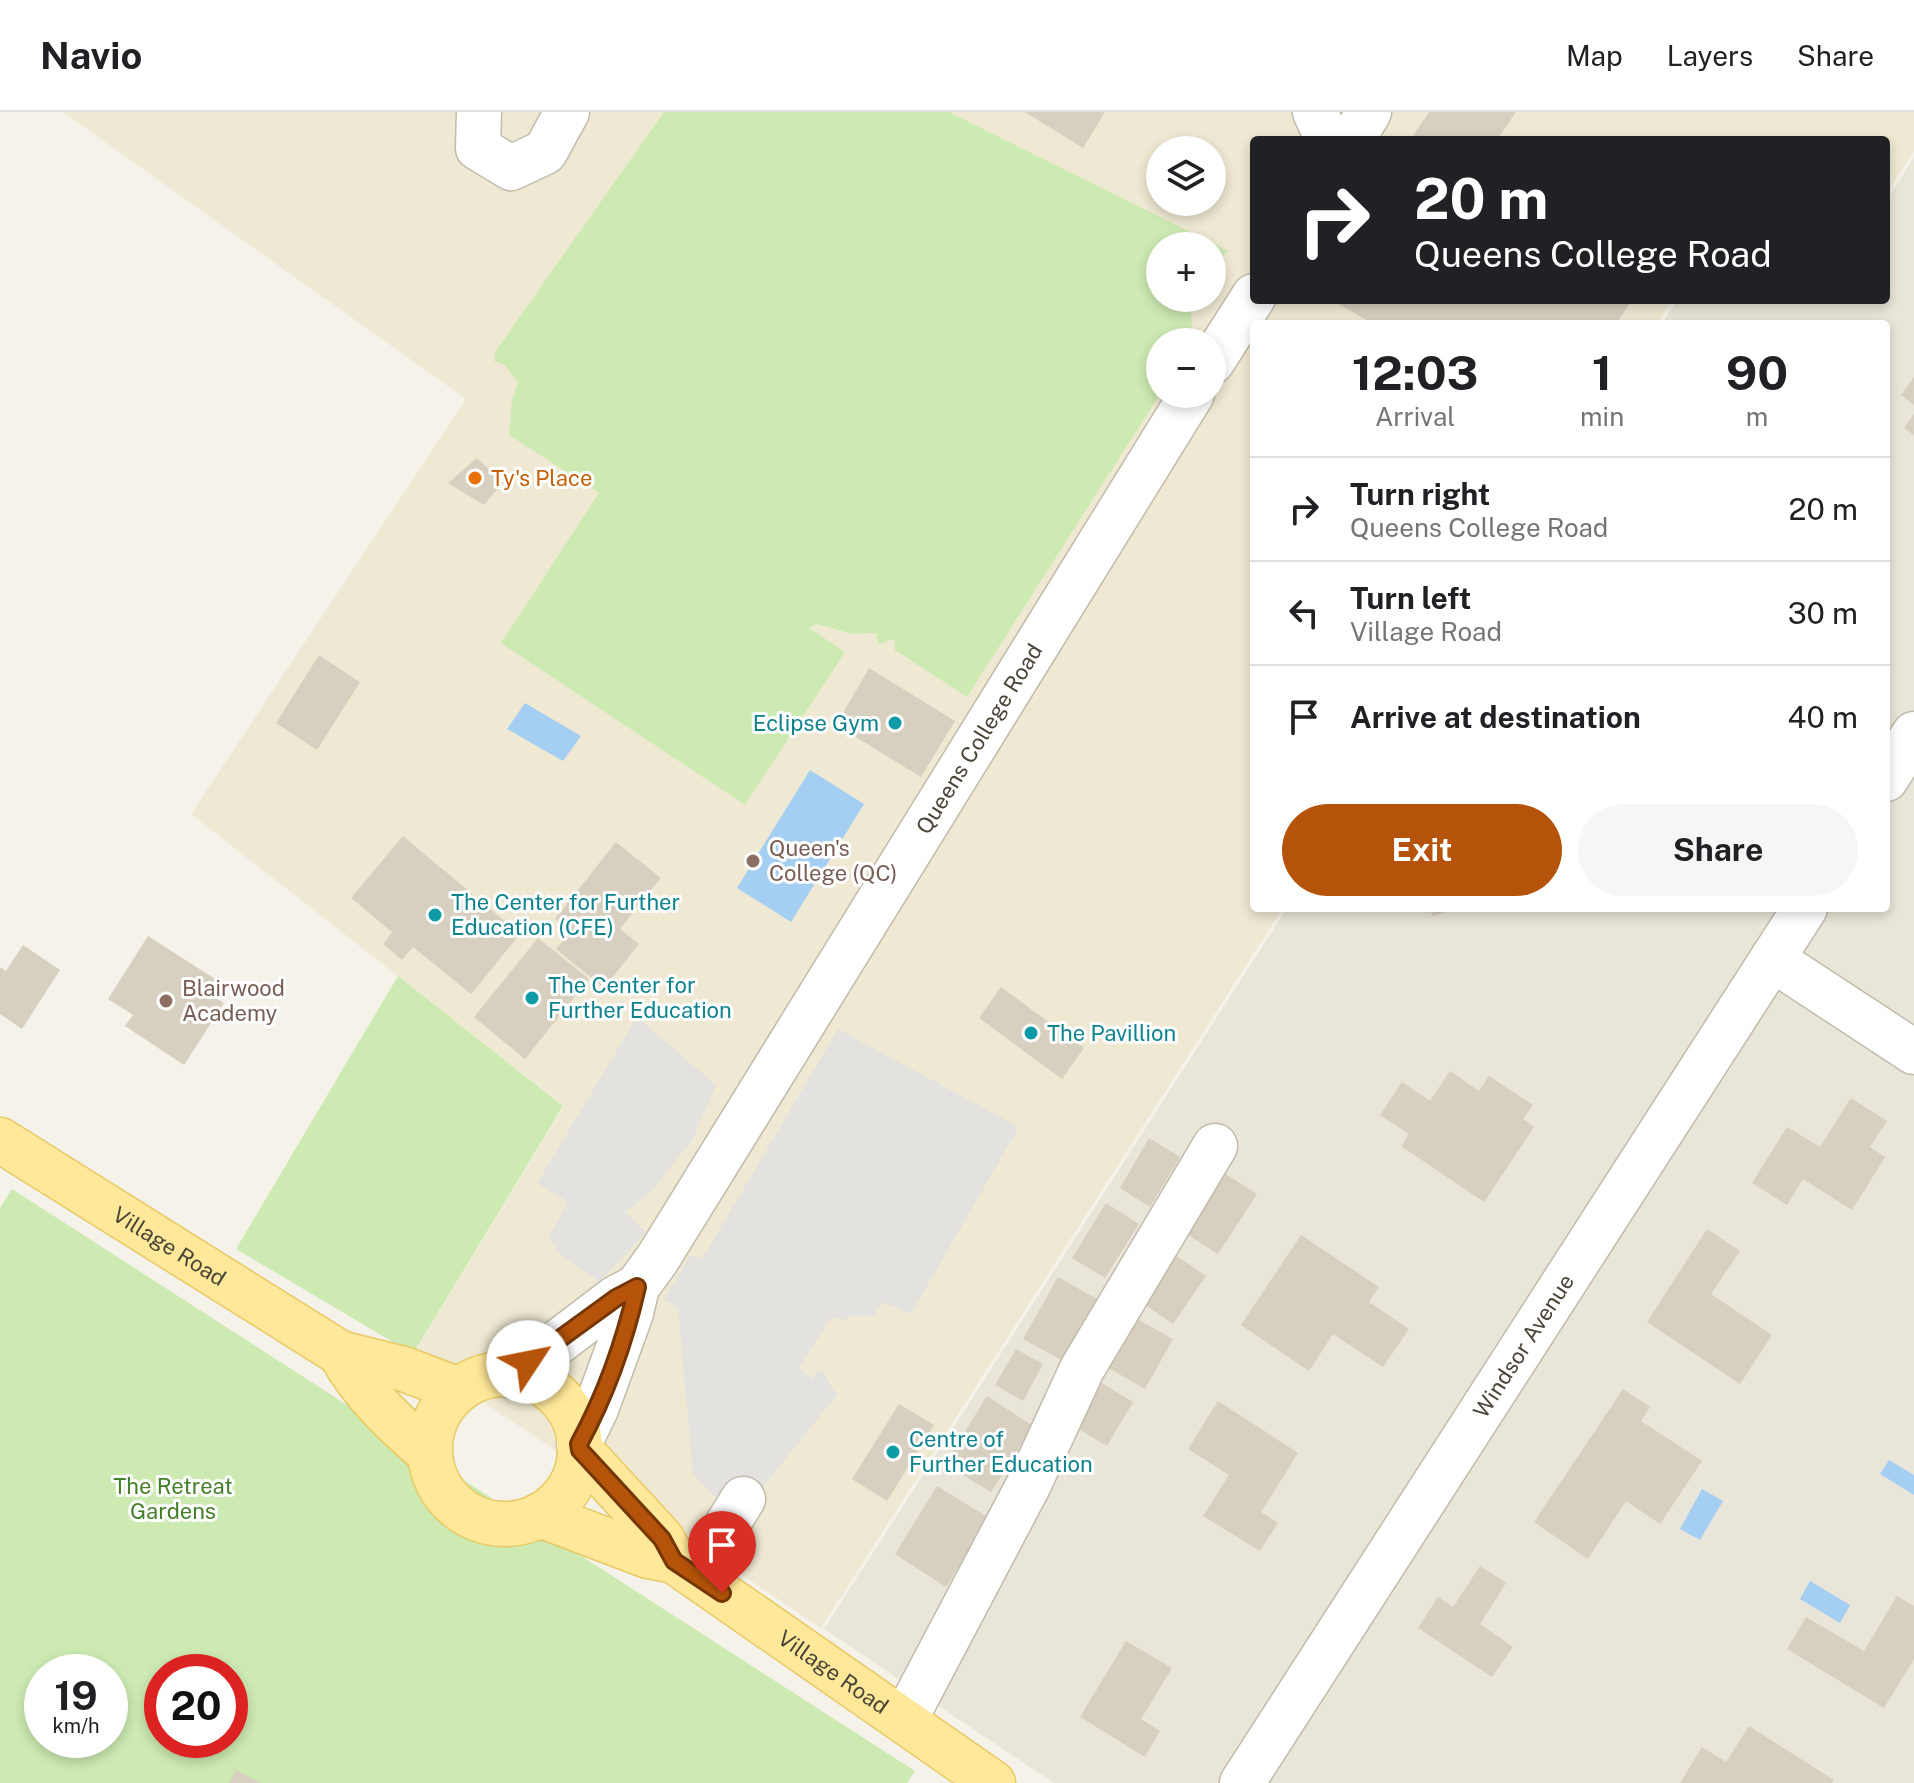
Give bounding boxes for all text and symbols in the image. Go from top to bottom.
text: Navio [40,33,142,78]
text: Map [1566,39,1623,72]
text: Layers [1667,39,1753,72]
text: Share [1797,39,1874,72]
map controls [1146,136,1226,408]
button: layers [1146,136,1226,216]
text: 20 m [1414,166,1548,232]
icon: right [1282,168,1386,272]
button: + [1146,232,1226,312]
text: Queens College Road [1414,233,1772,275]
button: − [1146,328,1226,408]
text: 12:03 [1352,344,1478,401]
text: 1 [1592,344,1612,401]
text: 90 [1726,344,1788,401]
text: Arrival [1375,401,1455,432]
text: min [1580,401,1624,432]
text: m [1746,401,1768,432]
place label: Ty's Place [491,465,592,491]
marker: Ty's Place [466,469,484,487]
text: Turn right [1350,476,1490,512]
icon: right [1282,487,1326,531]
text: 20 m [1789,491,1858,527]
text: Queens College Road [1350,512,1608,543]
text: Turn left [1350,580,1471,616]
icon: left [1282,591,1326,635]
text: 30 m [1788,595,1858,631]
text: Village Road [1350,616,1502,647]
street label: Queens College Road [910,639,1047,839]
icon: arrive [1282,695,1326,739]
text: Arrive at destination [1350,699,1641,735]
text: 40 m [1788,699,1858,735]
place label: Eclipse Gym [753,710,879,736]
marker: Eclipse Gym [886,714,904,732]
button: Exit [1282,804,1562,896]
button: Share [1578,804,1858,896]
place label: Queen's College (QC) [769,835,897,886]
marker: Queen's College (QC) [744,852,762,870]
place label: The Center for Further Education (CFE) [451,889,680,940]
marker: The Center for Further Education (CFE) [426,906,444,924]
place label: The Center for Further Education [548,972,732,1023]
place label: Blairwood Academy [182,975,285,1026]
marker: The Center for Further Education [523,989,541,1007]
marker: Blairwood Academy [157,992,175,1010]
place label: The Pavillion [1047,1020,1176,1046]
marker: The Pavillion [1022,1024,1040,1042]
street label: Village Road [108,1201,231,1291]
street label: Windsor Avenue [1468,1269,1579,1422]
position arrow [486,1320,570,1404]
place label: Centre of Further Education [909,1426,1093,1477]
marker: Centre of Further Education [884,1443,902,1461]
park label: The Retreat Gardens [113,1473,233,1524]
pin [688,1511,756,1593]
icon: arrive [700,1523,744,1567]
street label: Village Road [773,1624,893,1719]
speed limit sign: 20 [144,1654,248,1758]
text: 19 [54,1672,98,1719]
text: km/h [52,1714,100,1738]

